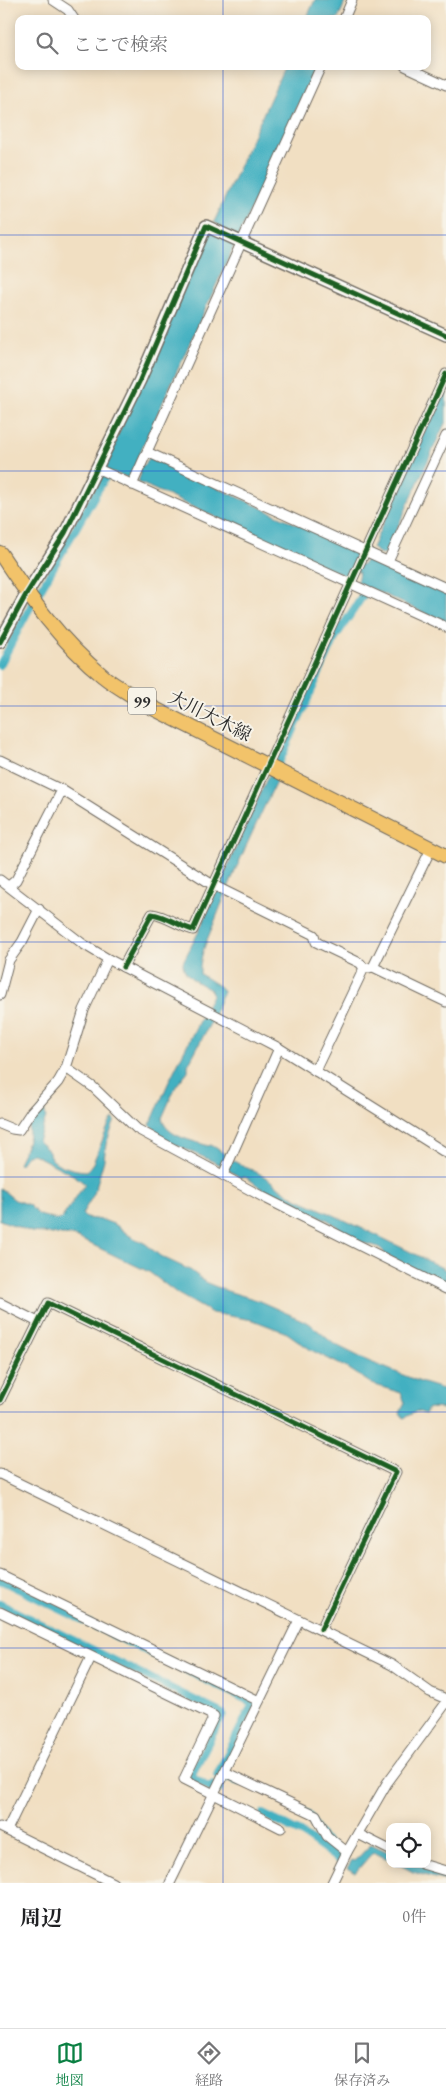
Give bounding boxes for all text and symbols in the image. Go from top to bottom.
search box [15,15,431,70]
icon: search [33,29,61,57]
text: ここで検索 [73,32,168,57]
street label: 大川大木線 [165,685,256,746]
road number: 99 [128,688,156,714]
map controls [386,1823,431,1868]
button: locate [386,1823,431,1868]
text: 周辺 [20,1904,62,1931]
text: 0件 [402,1906,426,1927]
tab: 地図 [56,2039,84,2089]
tab: 経路 [195,2039,223,2089]
tab: 保存済み [334,2039,390,2089]

